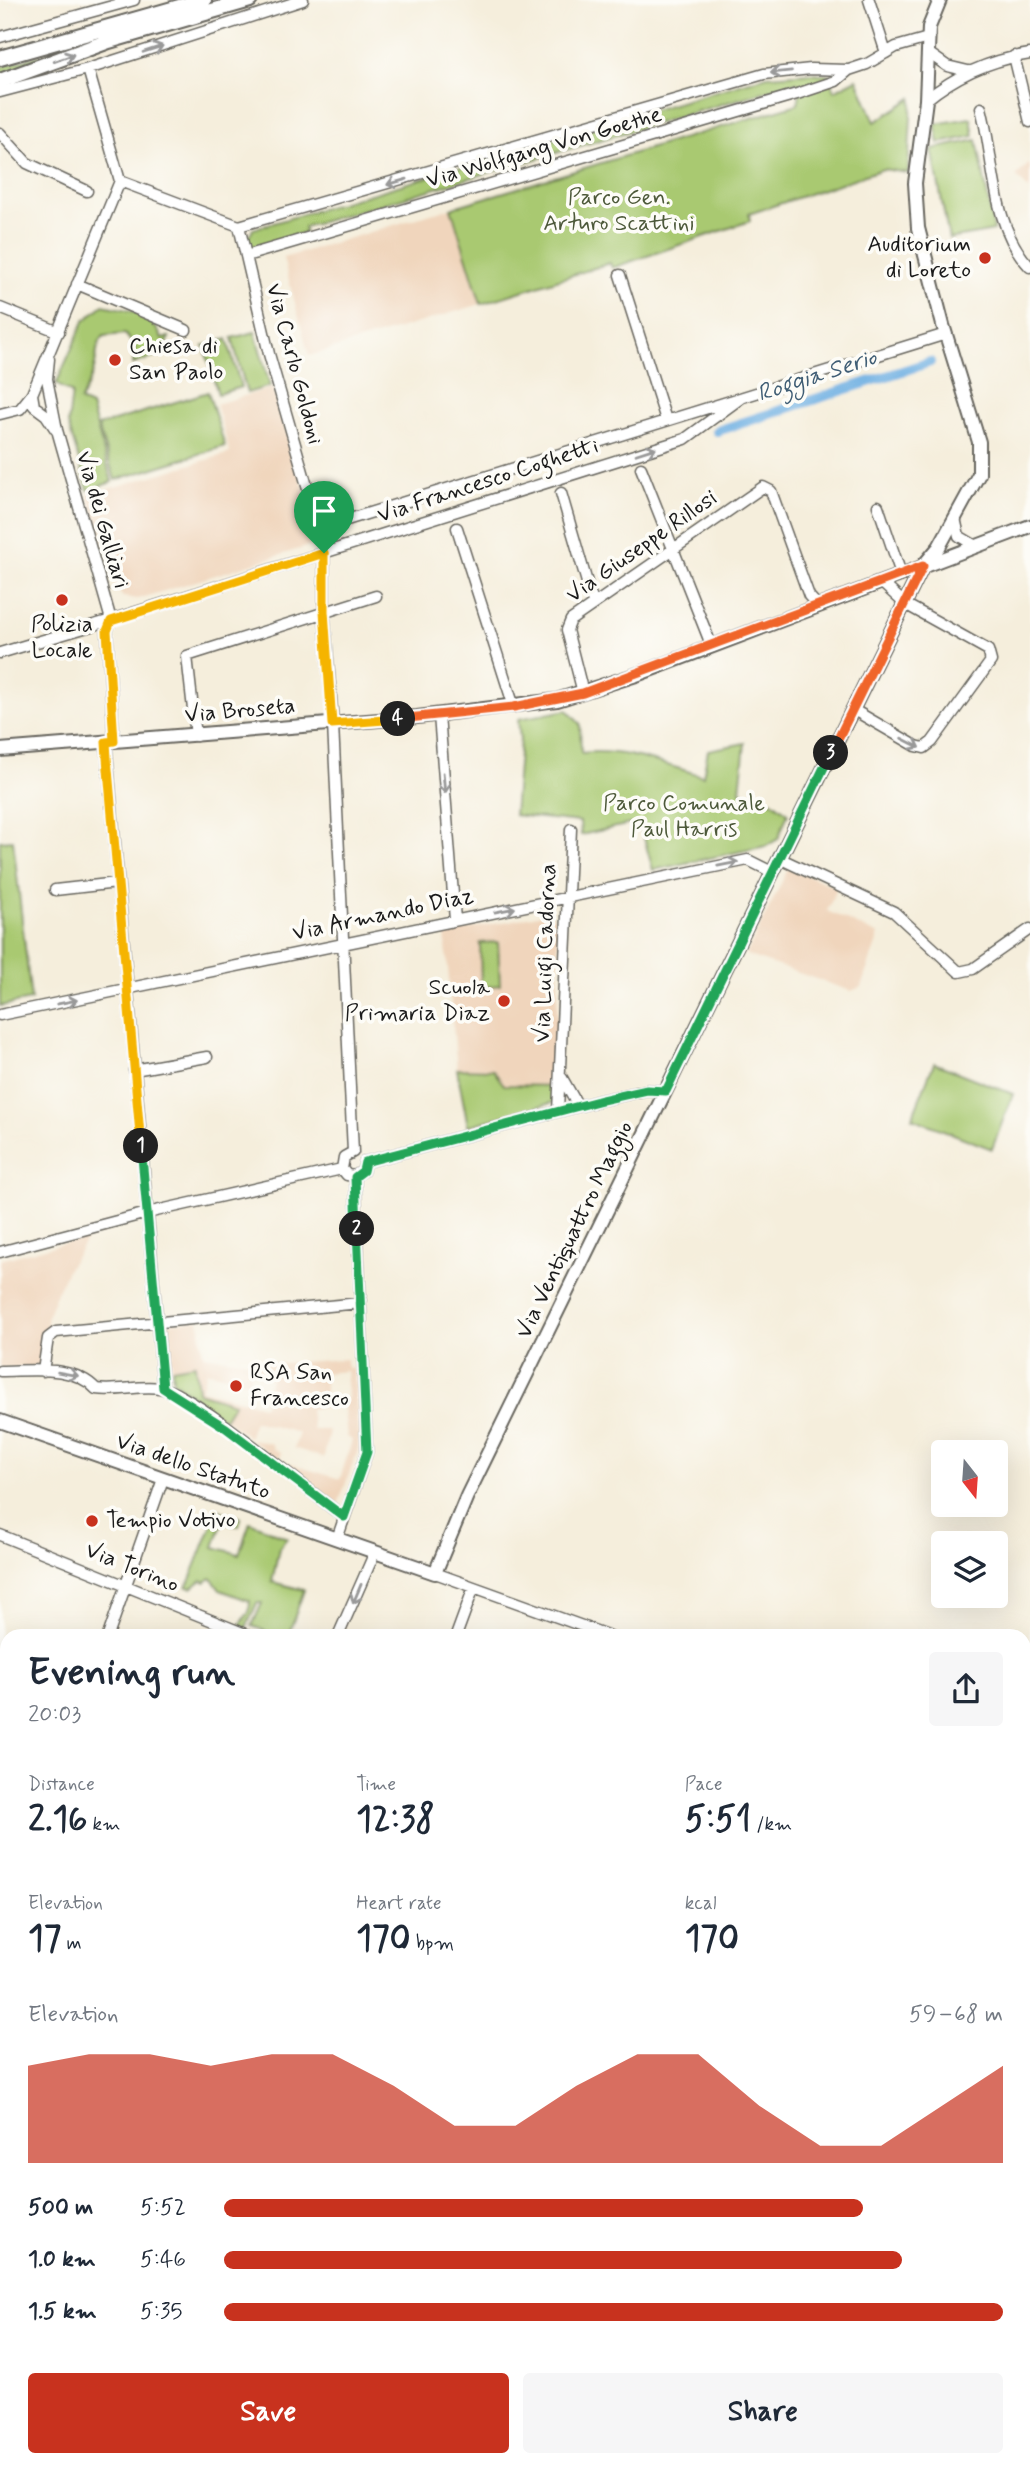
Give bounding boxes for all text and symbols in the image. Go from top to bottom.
one-way arrow [142,41,164,54]
one-way arrow [53,50,75,63]
one-way arrow [770,65,793,78]
street label: Via Wolfgang Von Goethe [423,100,666,198]
one-way arrow [387,176,409,189]
park label: Parco Gen. Arturo Scattini [543,183,695,239]
place label: Auditorium di Loreto [867,230,971,286]
marker: Auditorium di Loreto [977,250,993,266]
street label: Via Carlo Goldoni [258,280,330,448]
place label: Chiesa di San Paolo [129,332,223,388]
water label: Roggia Serio [753,342,882,413]
marker: Chiesa di San Paolo [107,352,123,368]
street label: Via Francesco Coghetti [374,431,603,533]
one-way arrow [635,444,657,457]
street label: Via dei Galliari [68,448,136,592]
pin [294,481,354,553]
street label: Via Giuseppe Rillosi [560,484,724,610]
icon: arrive [305,492,343,530]
marker: Polizia Locale [54,592,70,608]
place label: Polizia Locale [31,610,93,666]
street label: Via Broseta [183,691,297,731]
pin: 4 [380,702,416,736]
text: 4 [392,706,403,731]
pin: 3 [814,736,848,770]
one-way arrow [900,736,921,750]
text: 3 [826,740,835,765]
one-way arrow [438,771,451,794]
park label: Parco Comunale Paul Harris [603,789,765,845]
one-way arrow [716,857,739,870]
street label: Via Luigi Cadorna [528,863,566,1043]
street label: Via Armando Diaz [290,881,476,949]
one-way arrow [493,902,516,916]
place label: Scuola Primaria Diaz [345,973,490,1029]
marker: Scuola Primaria Diaz [496,993,512,1009]
one-way arrow [55,995,78,1008]
street label: Via Ventiquattro Maggio [509,1116,643,1344]
pin: 1 [124,1128,158,1164]
text: 1 [136,1133,145,1158]
pin: 2 [340,1212,374,1246]
text: 2 [352,1216,361,1241]
place label: RSA San Francesco [250,1358,349,1414]
one-way arrow [56,1368,79,1381]
marker: RSA San Francesco [228,1378,244,1394]
street label: Via dello Statuto [112,1427,274,1507]
north arrow [931,1440,1008,1517]
map controls [931,1440,1008,1608]
place label: Tempio Votivo [106,1506,235,1536]
marker: Tempio Votivo [84,1513,100,1529]
button: layers [931,1531,1008,1608]
street label: Via Torino [81,1536,183,1600]
one-way arrow [349,1583,362,1604]
text: Evening run [28,1649,235,1698]
button: share [929,1652,1003,1726]
text: 20:03 [28,1700,81,1730]
text: Distance [28,1772,95,1797]
text: Time [356,1772,396,1797]
text: Pace [685,1772,722,1797]
text: 2.16 [28,1797,87,1843]
text: 12:38 [356,1797,435,1843]
text: 5:51 [685,1797,751,1843]
text: km [87,1812,120,1837]
text: /km [751,1812,792,1837]
text: Elevation [28,1891,103,1916]
text: Heart rate [356,1891,442,1916]
text: kcal [685,1891,717,1916]
text: 17 [28,1916,61,1962]
text: 170 [356,1916,411,1962]
text: 170 [685,1916,739,1962]
text: m [61,1931,82,1956]
text: bpm [411,1931,454,1956]
text: Elevation [28,2000,119,2030]
text: 59–68 m [909,2000,1003,2030]
text: 500 m [28,2193,93,2223]
text: 5:52 [140,2193,186,2223]
text: 1.0 km [28,2245,96,2275]
text: 5:46 [140,2245,186,2275]
text: 1.5 km [28,2297,97,2327]
text: 5:35 [140,2297,183,2327]
button: Save [28,2373,509,2453]
button: Share [523,2373,1003,2453]

